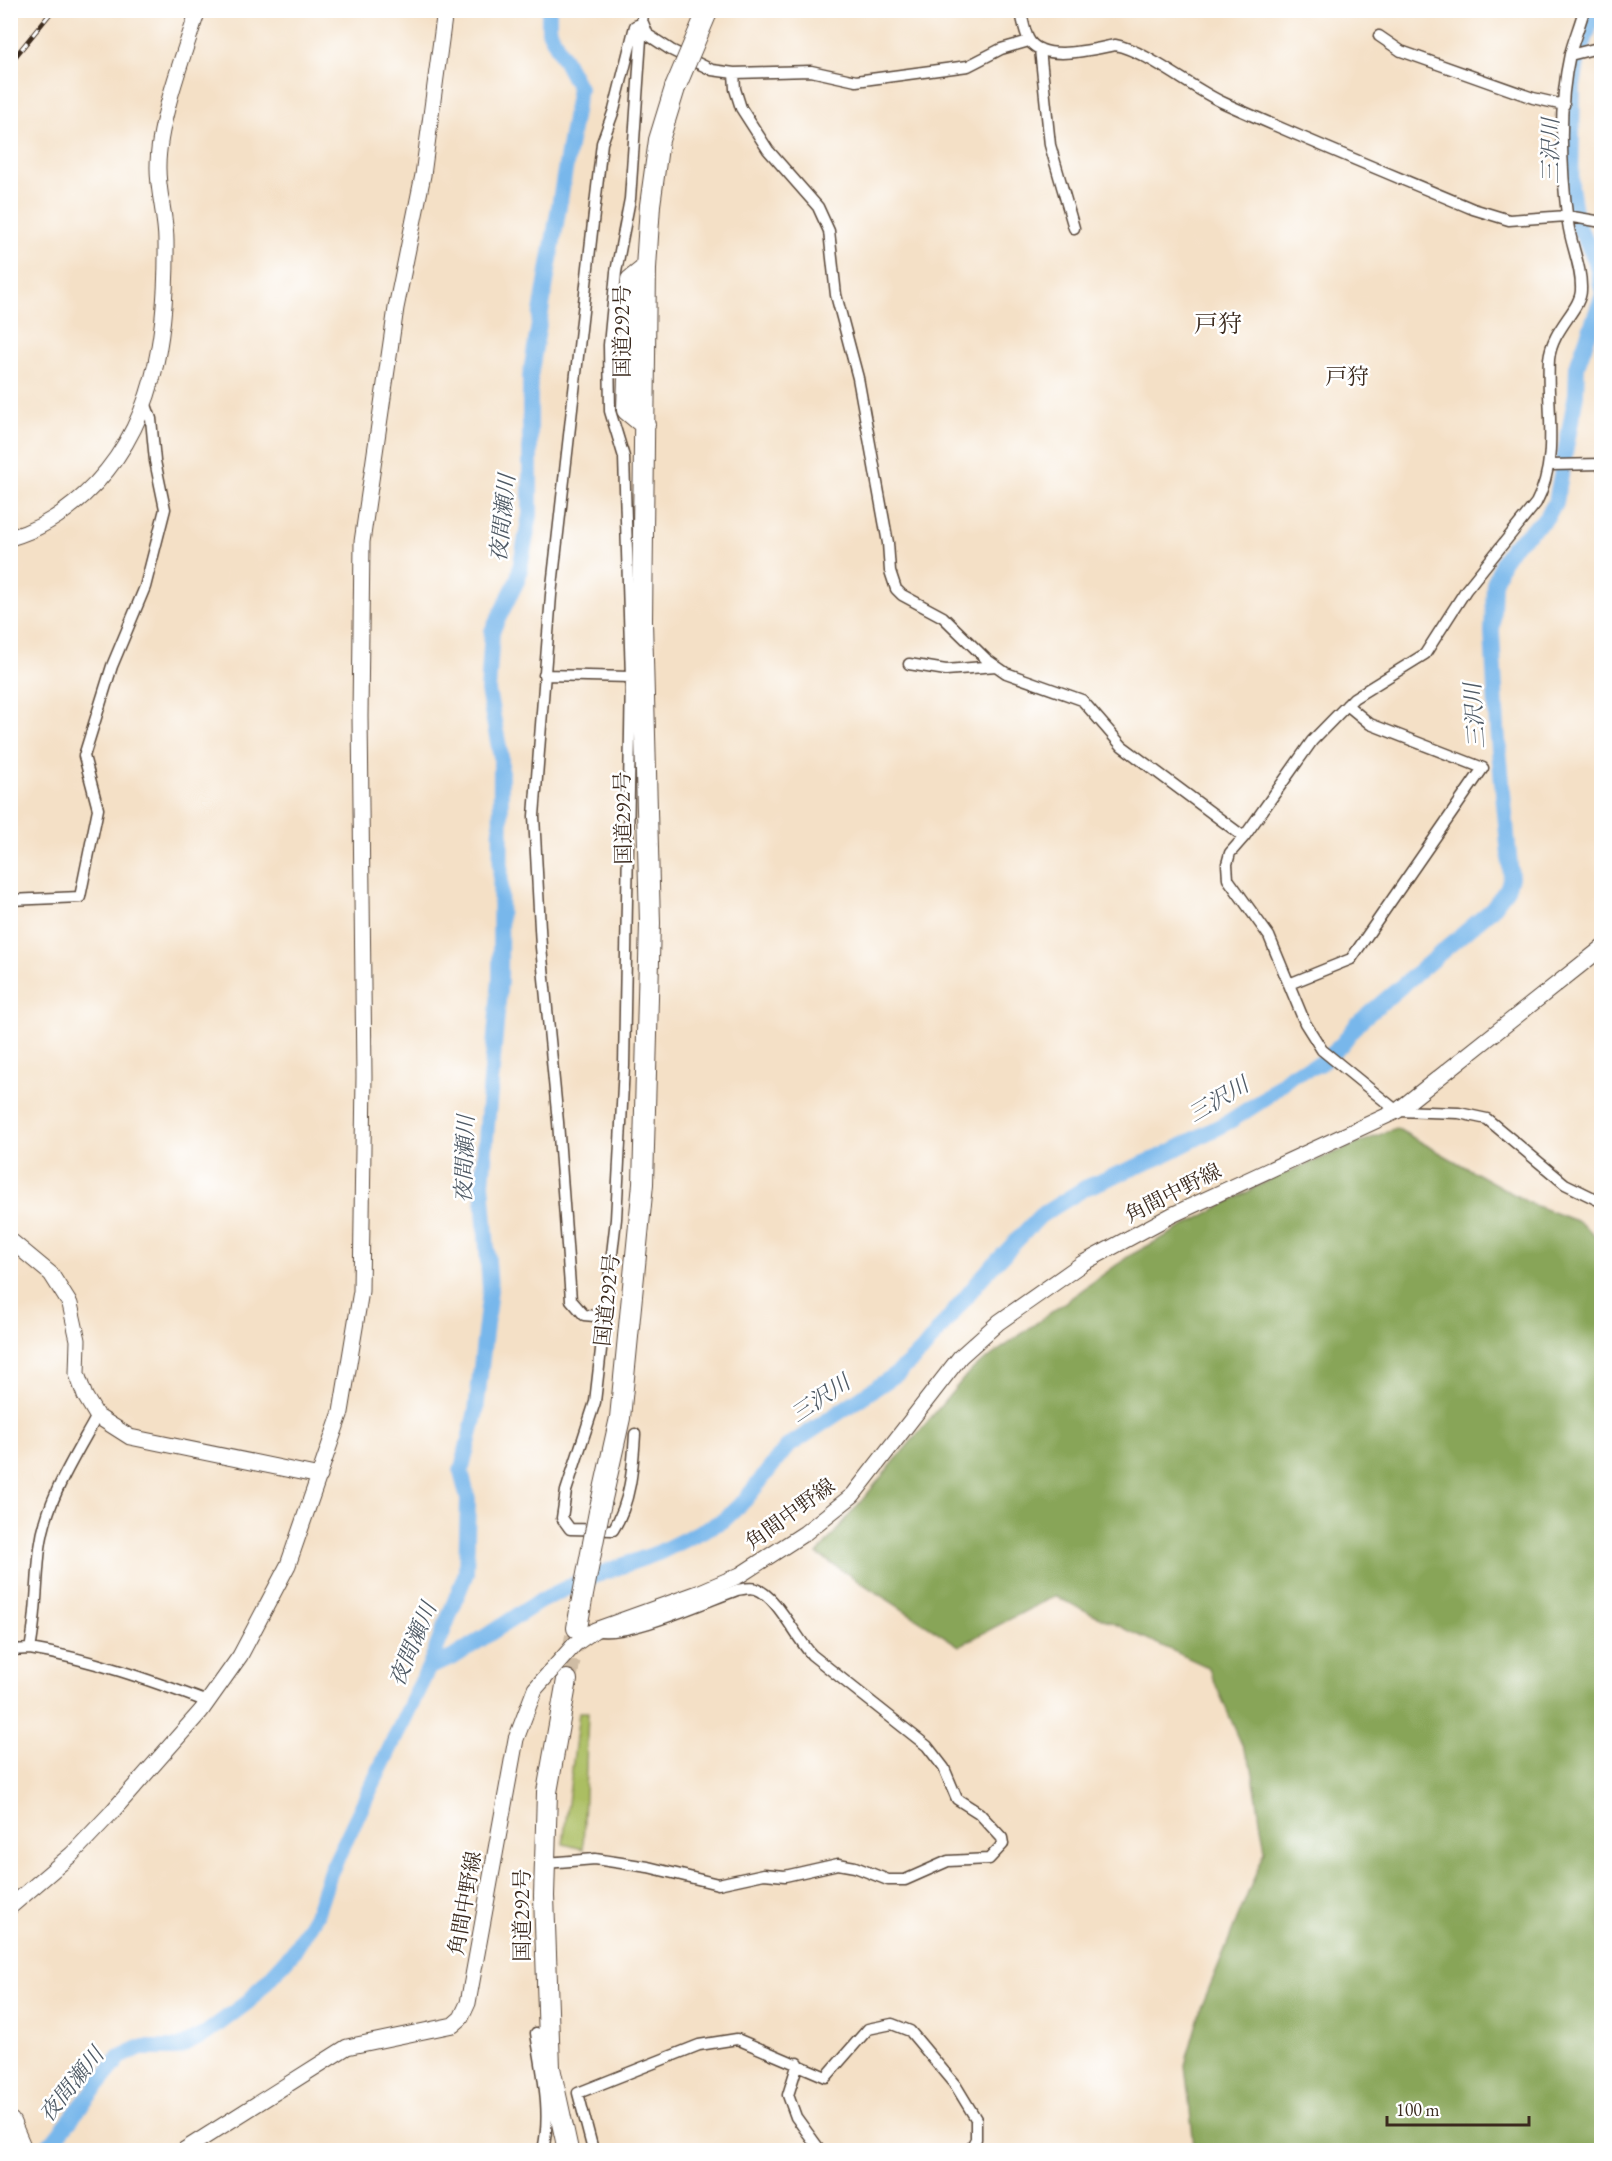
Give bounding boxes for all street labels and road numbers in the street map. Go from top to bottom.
street label: 国道292号 [608,284,635,378]
street label: 国道292号 [608,771,637,865]
street label: 角間中野線 [1120,1157,1226,1228]
street label: 国道292号 [588,1252,625,1348]
street label: 角間中野線 [739,1472,840,1555]
street label: 角間中野線 [442,1849,487,1957]
street label: 国道292号 [508,1868,535,1962]

